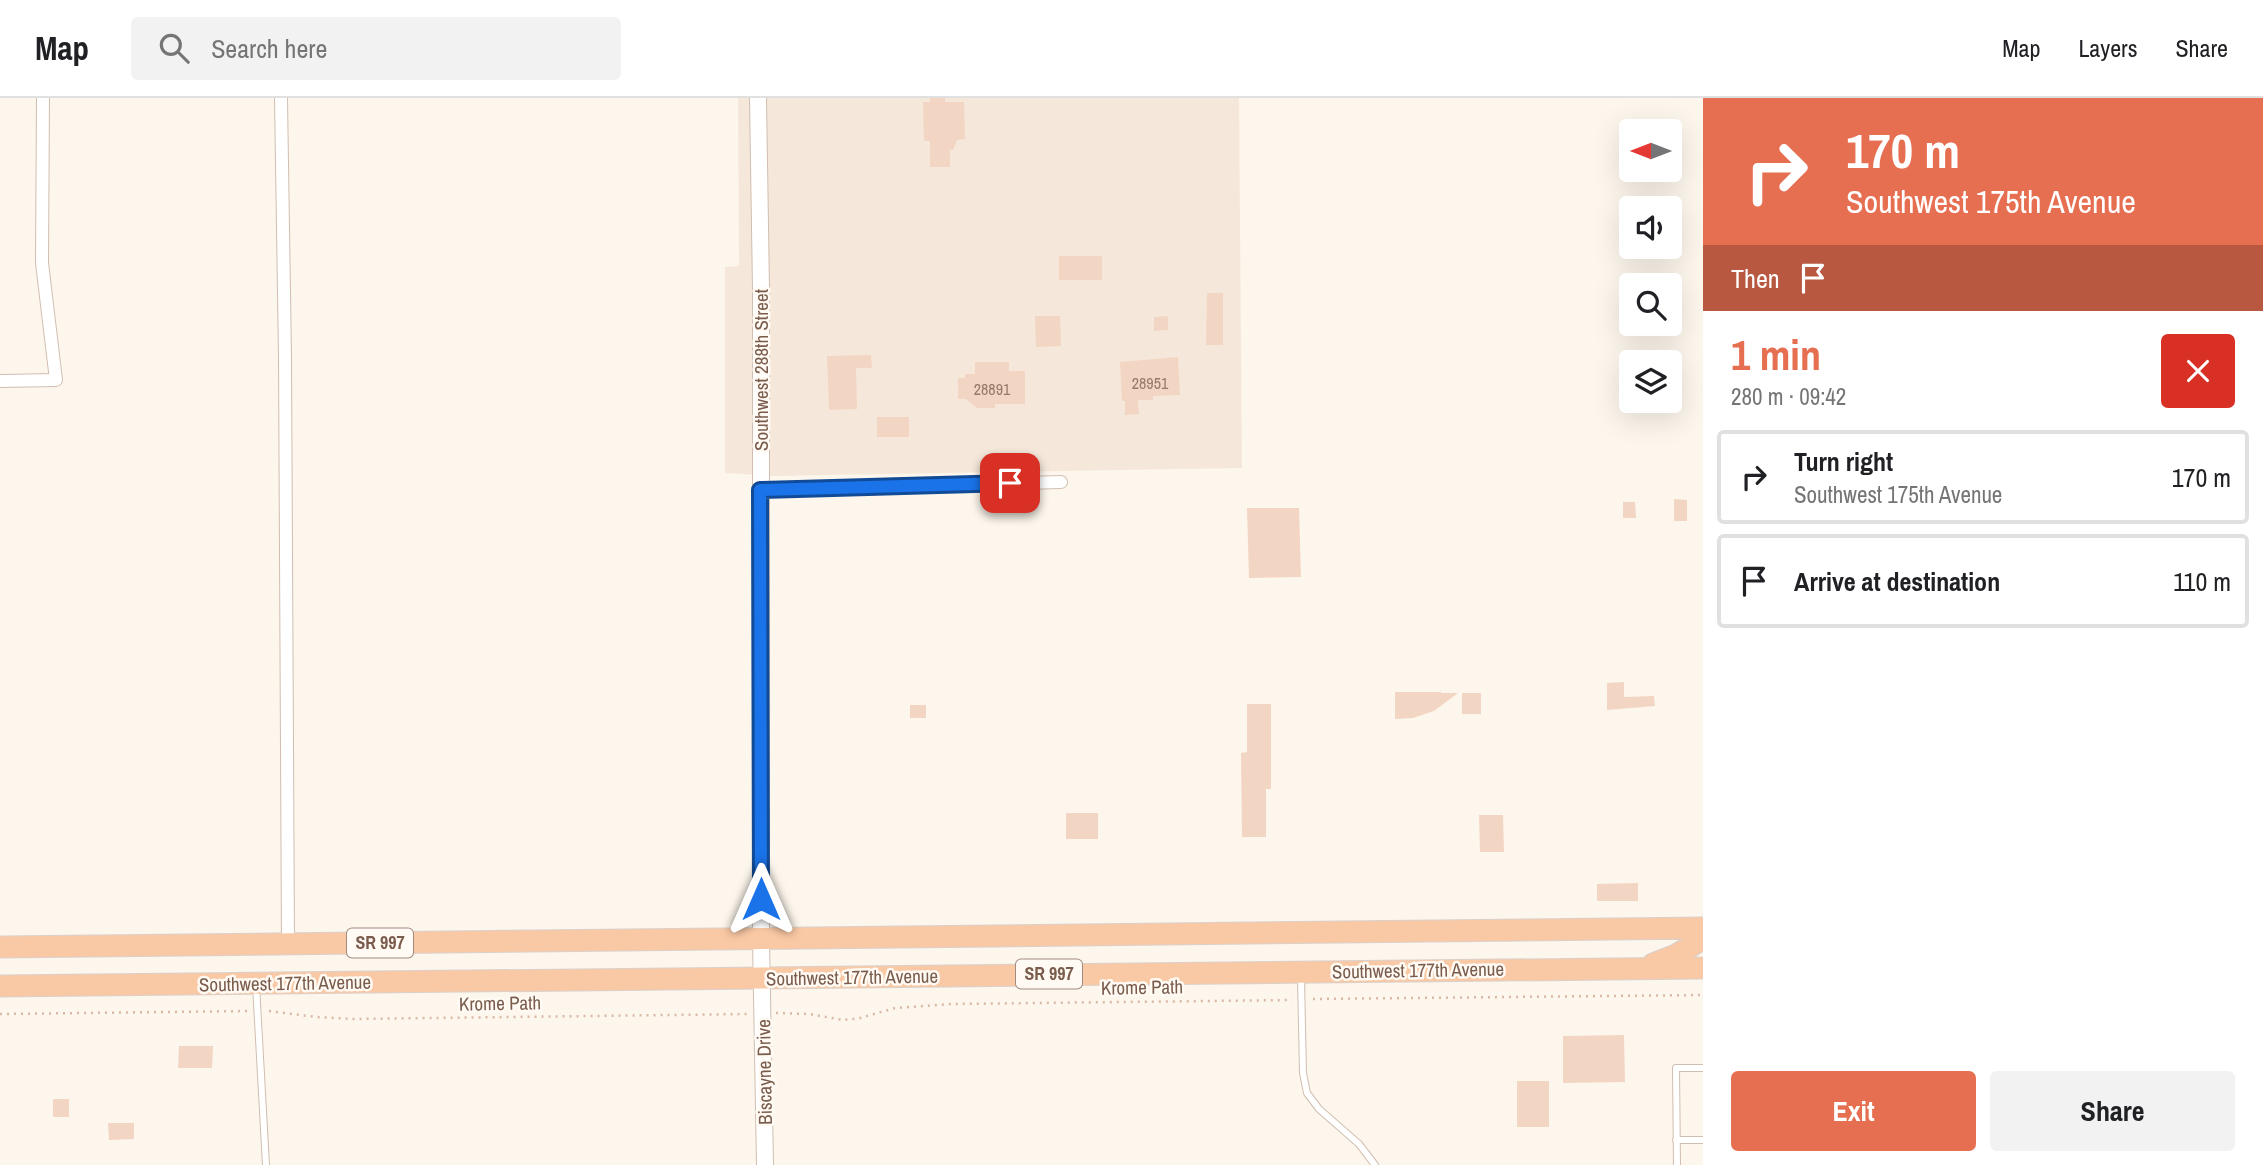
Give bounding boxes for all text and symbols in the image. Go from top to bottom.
search box [131,17,621,80]
text: Map [35,26,89,70]
icon: search [155,29,193,67]
text: Search here [211,31,327,66]
text: Map [2002,32,2040,64]
text: Layers [2078,32,2137,64]
text: Share [2175,32,2228,64]
text: 170 m [1846,117,1960,183]
north arrow [1619,119,1682,182]
map controls [1619,119,1682,413]
icon: right [1731,126,1822,217]
text: Southwest 175th Avenue [1846,180,2136,223]
button: sound [1619,196,1682,259]
icon: arrive [1794,259,1832,297]
text: Then [1731,261,1780,296]
button: search [1619,273,1682,336]
street label: Southwest 288th Street [748,288,774,451]
text: 1 min [1731,327,1821,383]
button: close [2161,334,2235,408]
button: layers [1619,350,1682,413]
house number: 28951 [1132,372,1169,394]
house number: 28891 [974,378,1011,400]
text: 280 m · 09:42 [1731,381,1846,412]
text: Turn right [1794,444,1893,479]
pin [980,453,1040,513]
icon: right [1735,458,1773,496]
text: 170 m [2172,460,2231,495]
icon: arrive [991,464,1029,502]
text: Southwest 175th Avenue [1794,479,2002,510]
icon: arrive [1735,562,1773,600]
text: Arrive at destination [1794,564,2000,599]
text: 110 m [2173,564,2231,599]
position arrow [724,862,798,936]
road number: SR 997 [347,928,413,958]
street label: Southwest 177th Avenue [1332,955,1504,985]
road number: SR 997 [1016,960,1082,988]
street label: Southwest 177th Avenue [766,962,938,992]
street label: Southwest 177th Avenue [199,968,371,998]
street label: Krome Path [1101,973,1183,1001]
street label: Krome Path [459,989,541,1017]
street label: Biscayne Drive [750,1019,778,1125]
button: Exit [1731,1071,1976,1151]
button: Share [1990,1071,2235,1151]

